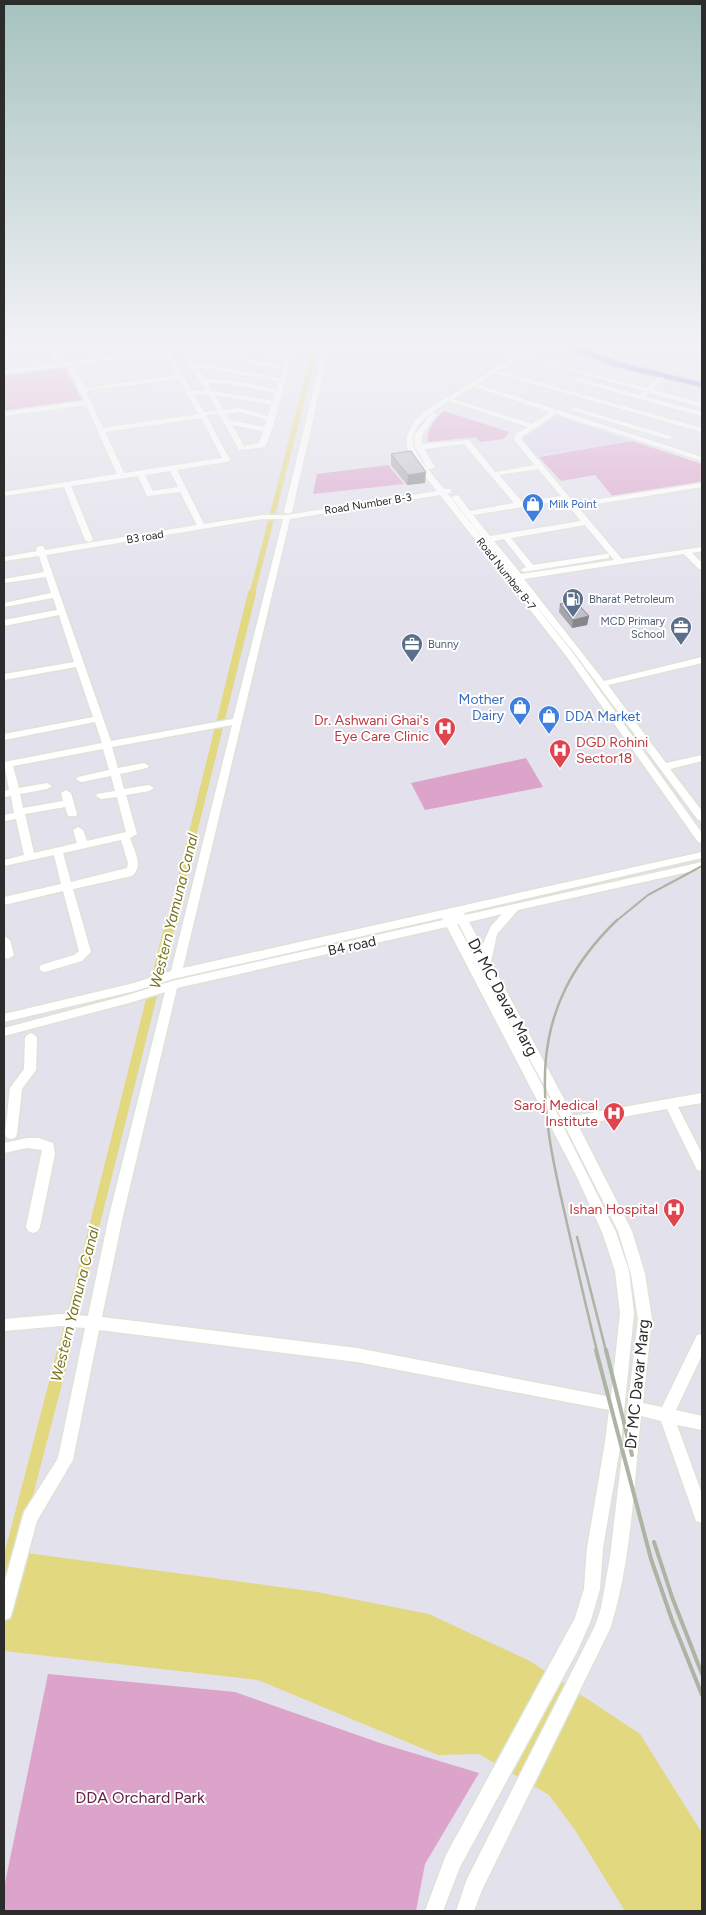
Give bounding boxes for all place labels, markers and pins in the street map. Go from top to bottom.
shop icon: Milk Point [521,492,545,523]
place label: Milk Point [549,498,597,511]
fuel station icon: Bharat Petroleum [561,587,585,618]
place label: Bharat Petroleum [589,593,674,606]
place label: MCD Primary School [600,615,665,641]
office icon: MCD Primary School [669,615,693,646]
office icon: Bunny [400,632,424,663]
place label: Bunny [428,638,459,651]
place label: Mother Dairy [459,691,505,724]
shop icon: Mother Dairy [508,695,532,726]
shop icon: DDA Market [537,704,561,735]
place label: DDA Market [565,708,641,725]
place label: Dr. Ashwani Ghai's Eye Care Clinic [314,712,429,745]
hospital icon: Dr. Ashwani Ghai's Eye Care Clinic [433,716,457,747]
place label: DGD Rohini Sector18 [576,734,648,767]
hospital icon: DGD Rohini Sector18 [548,738,572,769]
place label: Saroj Medical Institute [513,1097,598,1130]
hospital icon: Saroj Medical Institute [602,1101,626,1132]
hospital icon: Ishan Hospital [662,1197,686,1228]
place label: Ishan Hospital [569,1201,658,1218]

